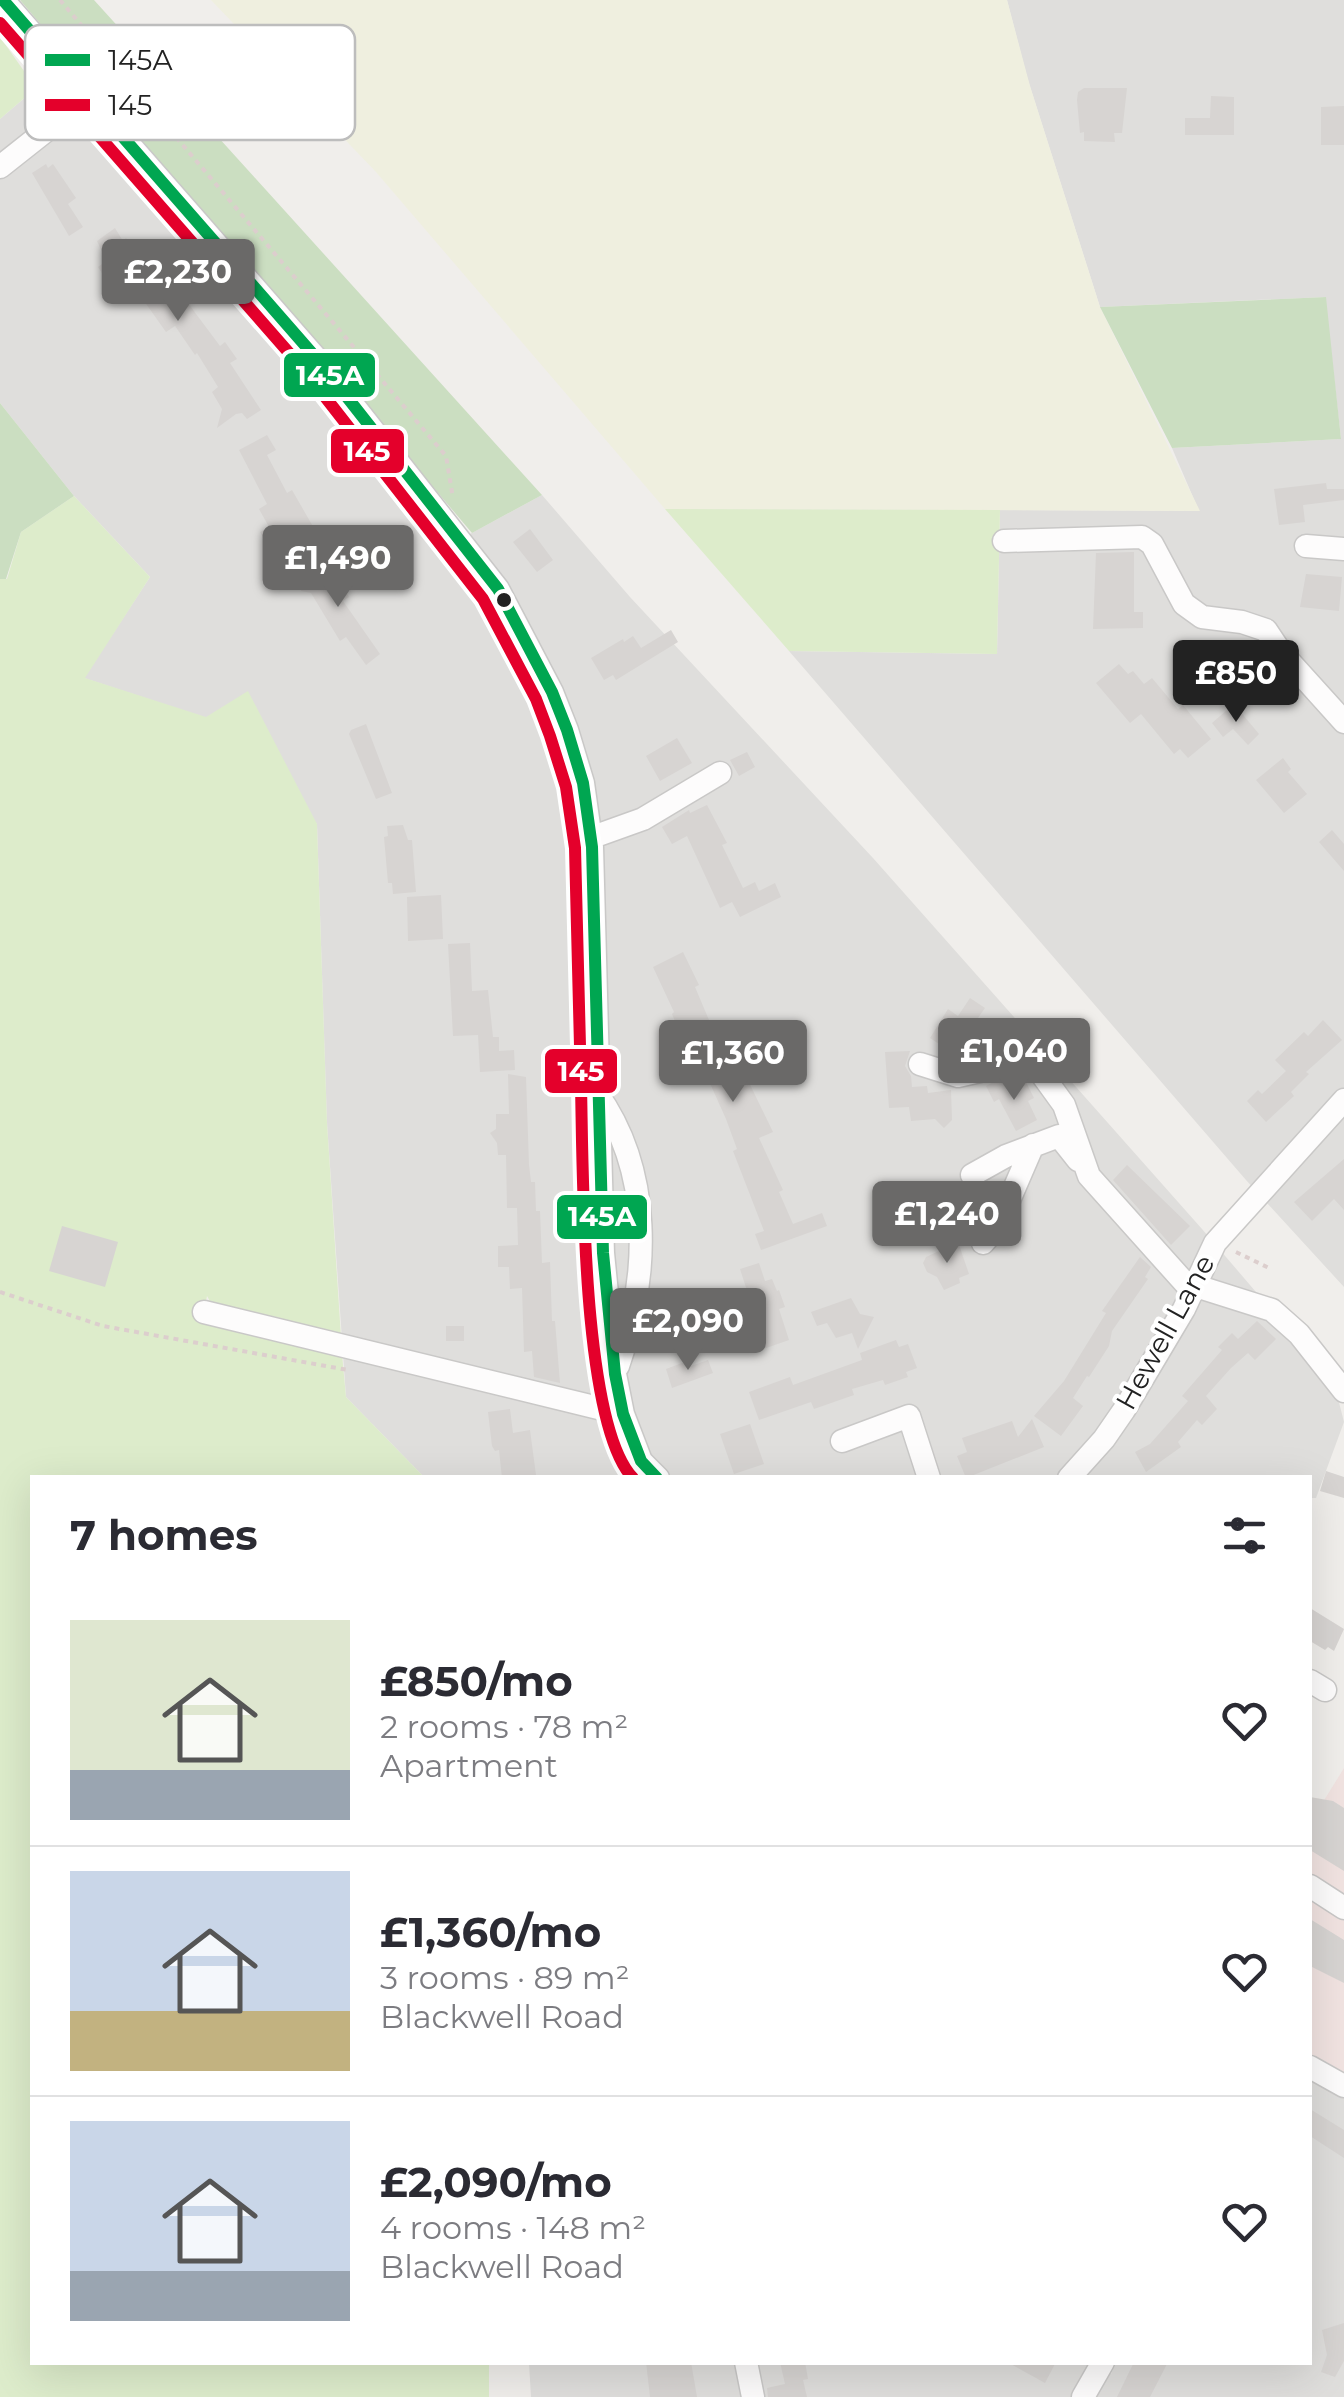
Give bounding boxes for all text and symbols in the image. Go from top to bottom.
legend [25,25,355,140]
text: 145A [108,43,173,77]
text: 145 [108,88,152,122]
pin: £2,230 [97,239,259,324]
text: £2,230 [124,252,232,291]
line badge: 145A [282,351,377,399]
text: 145A [296,358,365,392]
line badge: 145 [329,427,406,475]
text: 145 [344,434,390,468]
pin: £1,490 [257,525,419,610]
text: £1,490 [285,538,391,577]
unlabelled marker [494,590,514,610]
pin: £850 [1177,640,1295,725]
text: £850 [1195,653,1277,692]
pin: £1,040 [933,1018,1095,1103]
pin: £1,360 [652,1020,814,1105]
text: £1,040 [960,1031,1068,1070]
text: £1,360 [681,1033,785,1072]
line badge: 145 [543,1047,619,1095]
text: 145 [558,1054,604,1088]
pin: £1,240 [866,1181,1028,1266]
line badge: 145A [555,1193,649,1241]
text: £1,240 [894,1194,1000,1233]
text: 145A [568,1199,637,1233]
street label: Hewell Lane [1108,1249,1222,1415]
pin: £2,090 [607,1288,769,1373]
text: £2,090 [632,1301,744,1340]
icon: filters [1217,1508,1272,1563]
text: 7 homes [70,1509,258,1561]
text: £850/mo [380,1655,573,1707]
icon: home [150,1660,270,1780]
icon: heart [1217,1693,1272,1748]
text: 2 rooms · 78 m² [380,1707,628,1746]
text: Apartment [380,1746,558,1785]
text: £1,360/mo [380,1906,601,1958]
icon: home [150,1911,270,2031]
icon: heart [1217,1944,1272,1999]
text: 3 rooms · 89 m² [380,1958,629,1997]
text: Blackwell Road [380,1997,624,2036]
text: £2,090/mo [380,2156,612,2208]
icon: home [150,2161,270,2281]
icon: heart [1217,2194,1272,2249]
text: 4 rooms · 148 m² [380,2208,646,2247]
text: Blackwell Road [380,2247,624,2286]

